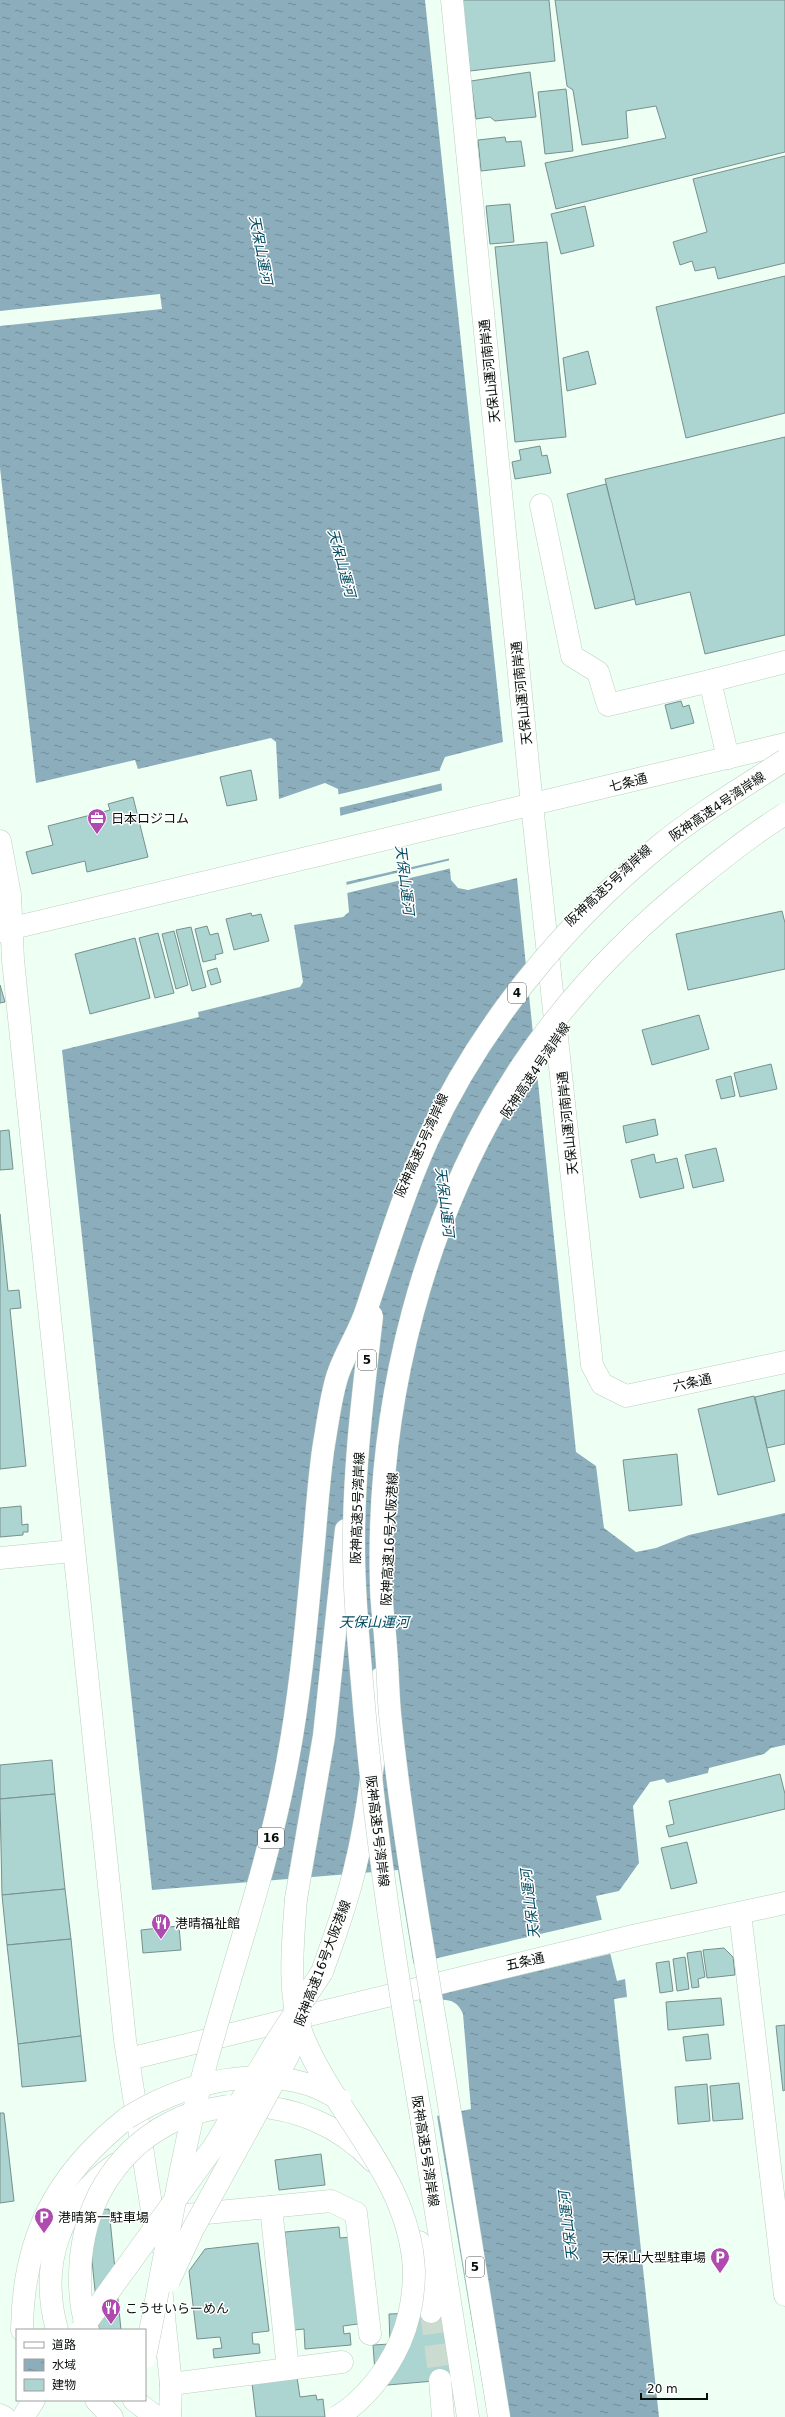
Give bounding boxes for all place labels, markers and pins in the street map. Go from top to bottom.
office icon: 日本ロジコム [86,807,108,835]
place label: 日本ロジコム [111,811,189,826]
restaurant icon: 港晴福祉館 [150,1912,172,1940]
place label: 港晴福祉館 [175,1916,240,1931]
parking icon: 港晴第一駐車場 [33,2206,55,2234]
place label: 港晴第一駐車場 [58,2210,149,2225]
parking icon: 天保山大型駐車場 [709,2246,731,2274]
place label: 天保山大型駐車場 [602,2250,706,2265]
restaurant icon: こうせいらーめん [100,2297,122,2325]
place label: こうせいらーめん [125,2301,229,2316]

